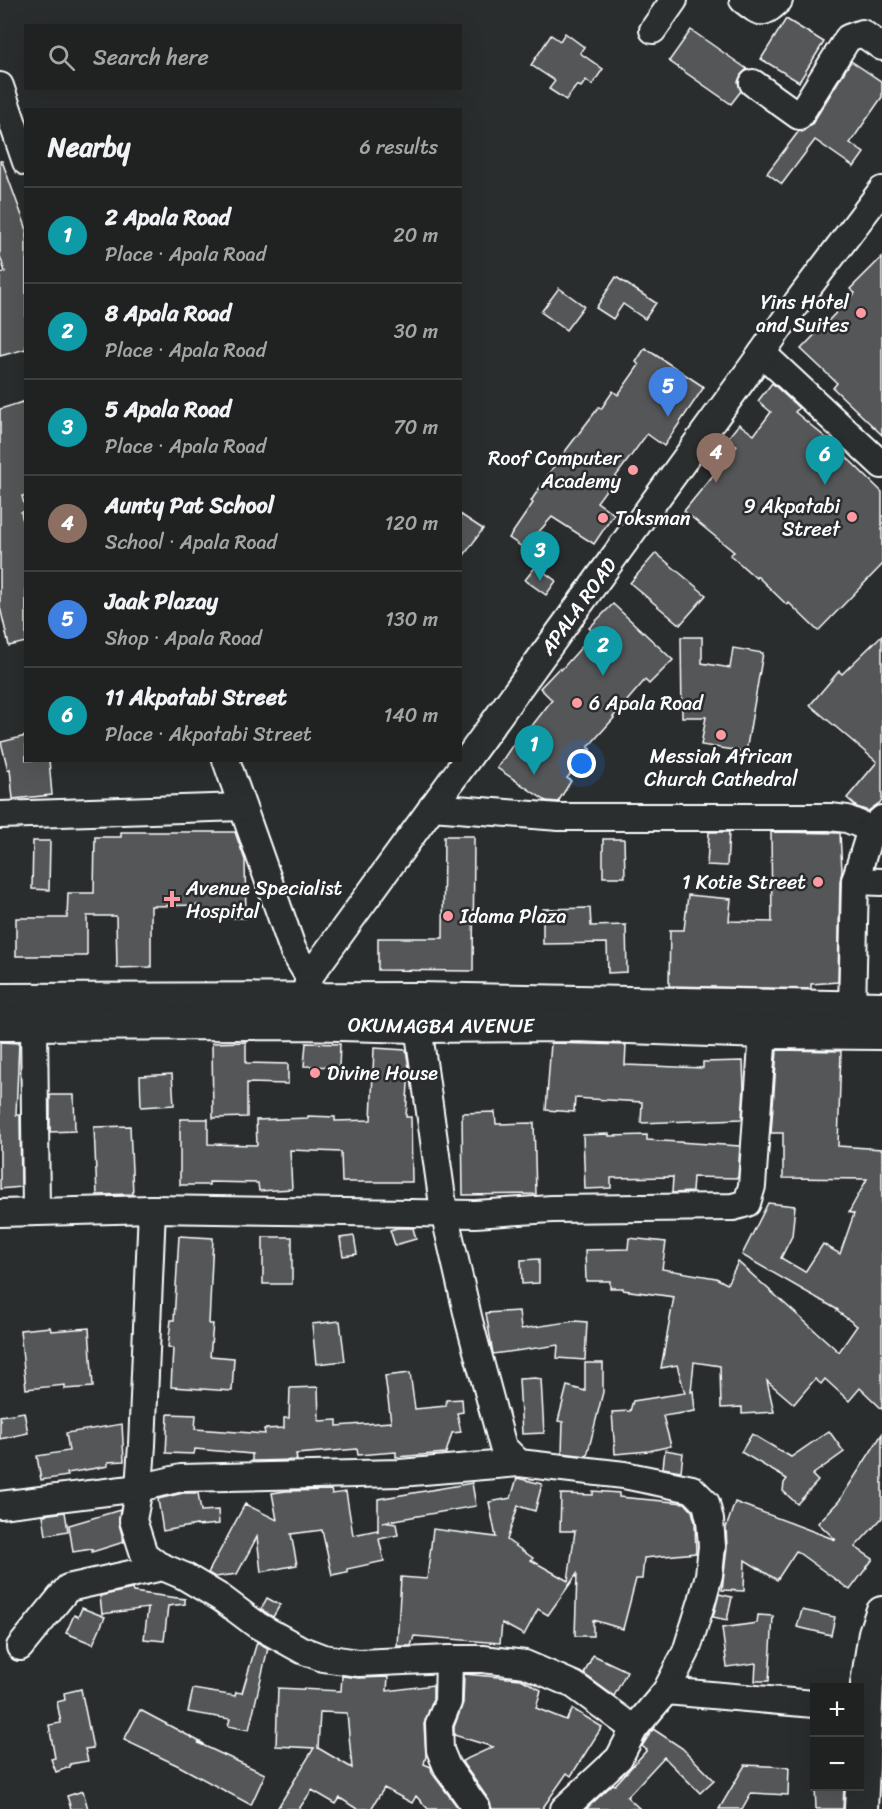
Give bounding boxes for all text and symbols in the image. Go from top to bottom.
search box [24,24,462,90]
text: Search here [93,38,209,77]
icon: search [45,41,78,74]
text: Nearby [48,124,130,170]
text: 6 results [359,130,438,165]
text: 2 Apala Road [105,198,230,237]
text: 1 [63,218,72,253]
text: 20 m [393,218,438,253]
text: Place · Apala Road [105,237,266,272]
place label: Yins Hotel and Suites [756,285,850,343]
text: 8 Apala Road [105,294,231,333]
marker: Yins Hotel and Suites [854,306,868,320]
text: 2 [62,314,73,349]
text: 30 m [394,314,438,349]
text: Place · Apala Road [105,333,266,368]
pin: 5 [648,368,688,417]
text: 5 Apala Road [105,390,231,429]
text: 3 [62,410,73,445]
text: 70 m [393,410,438,445]
text: Place · Apala Road [105,429,266,464]
pin: 4 [696,434,736,483]
pin: 6 [806,436,844,485]
place label: Roof Computer Academy [488,441,623,499]
marker: Roof Computer Academy [626,463,640,477]
text: Aunty Pat School [105,486,274,525]
place label: 9 Akpatabi Street [744,489,841,547]
place label: Toksman [615,501,691,536]
text: 4 [61,506,74,541]
text: 120 m [385,506,438,541]
marker: 9 Akpatabi Street [845,510,859,524]
marker: Toksman [596,511,610,525]
text: School · Apala Road [105,525,277,560]
pin: 3 [520,532,560,581]
street label: APALA ROAD [530,550,626,664]
text: Jaak Plazay [105,582,218,621]
text: 5 [61,602,74,637]
text: 130 m [385,602,438,637]
text: Shop · Apala Road [105,621,262,656]
pin: 2 [584,626,622,676]
text: 11 Akpatabi Street [105,678,287,717]
place label: 6 Apala Road [589,686,704,721]
marker: 6 Apala Road [570,696,584,710]
text: 6 [62,698,73,733]
text: 140 m [384,698,438,733]
text: Place · Akpatabi Street [105,717,312,752]
pin: 1 [514,726,554,775]
marker: Messiah African Church Cathedral [714,728,728,742]
place label: Messiah African Church Cathedral [644,739,798,797]
your location [567,749,596,778]
place label: 1 Kotie Street [682,865,806,900]
place label: Avenue Specialist Hospital [185,871,342,929]
marker: 1 Kotie Street [811,875,825,889]
marker: Avenue Specialist Hospital [163,890,181,908]
place label: Idama Plaza [459,899,567,934]
marker: Idama Plaza [441,909,455,923]
street label: OKUMAGBA AVENUE [347,1007,536,1044]
place label: Divine House [327,1056,438,1091]
marker: Divine House [308,1066,322,1080]
map controls [810,1683,864,1791]
button: + [810,1683,864,1737]
button: − [810,1737,864,1791]

